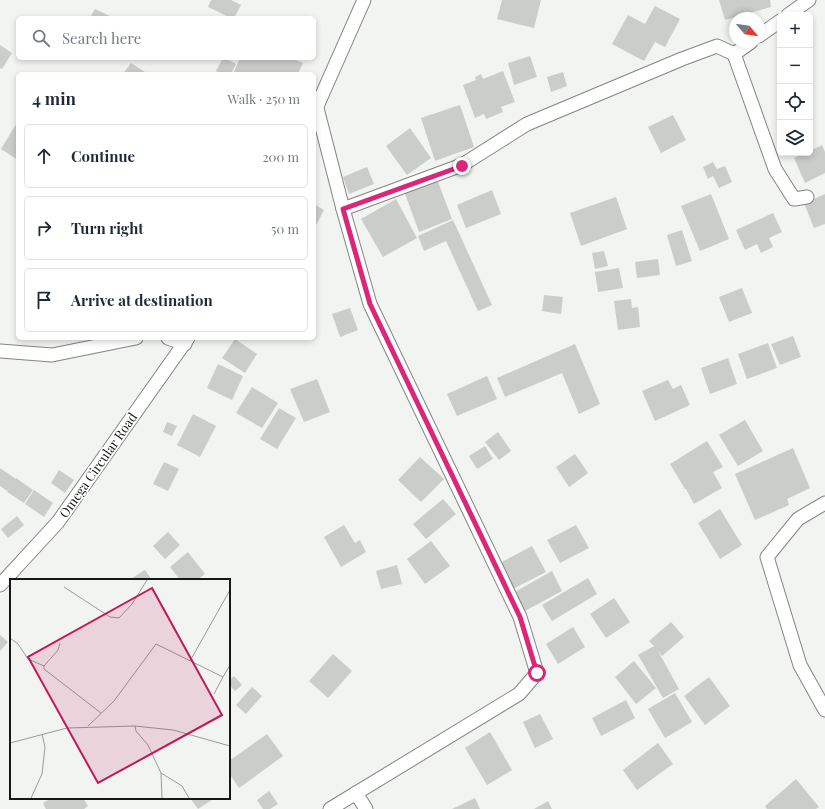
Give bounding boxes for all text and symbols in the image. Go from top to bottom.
north arrow [729,12,765,48]
map controls [777,12,813,156]
button: + [777,12,813,48]
search box [16,16,316,60]
icon: search [30,27,52,49]
text: Search here [62,28,141,48]
button: − [777,48,813,84]
button: locate [777,84,813,120]
text: 4 min [32,87,76,109]
text: Walk · 250 m [228,90,300,107]
button: layers [777,120,813,156]
icon: ahead [33,145,55,167]
text: Continue [71,146,135,166]
text: 200 m [262,148,299,165]
route end [453,157,471,175]
icon: right [33,217,55,239]
text: Turn right [71,218,144,238]
text: 50 m [271,220,299,237]
icon: arrive [33,289,55,311]
text: Arrive at destination [71,290,213,310]
street label: Omega Circular Road [55,408,141,521]
inset map [10,579,230,799]
route start [528,664,546,682]

